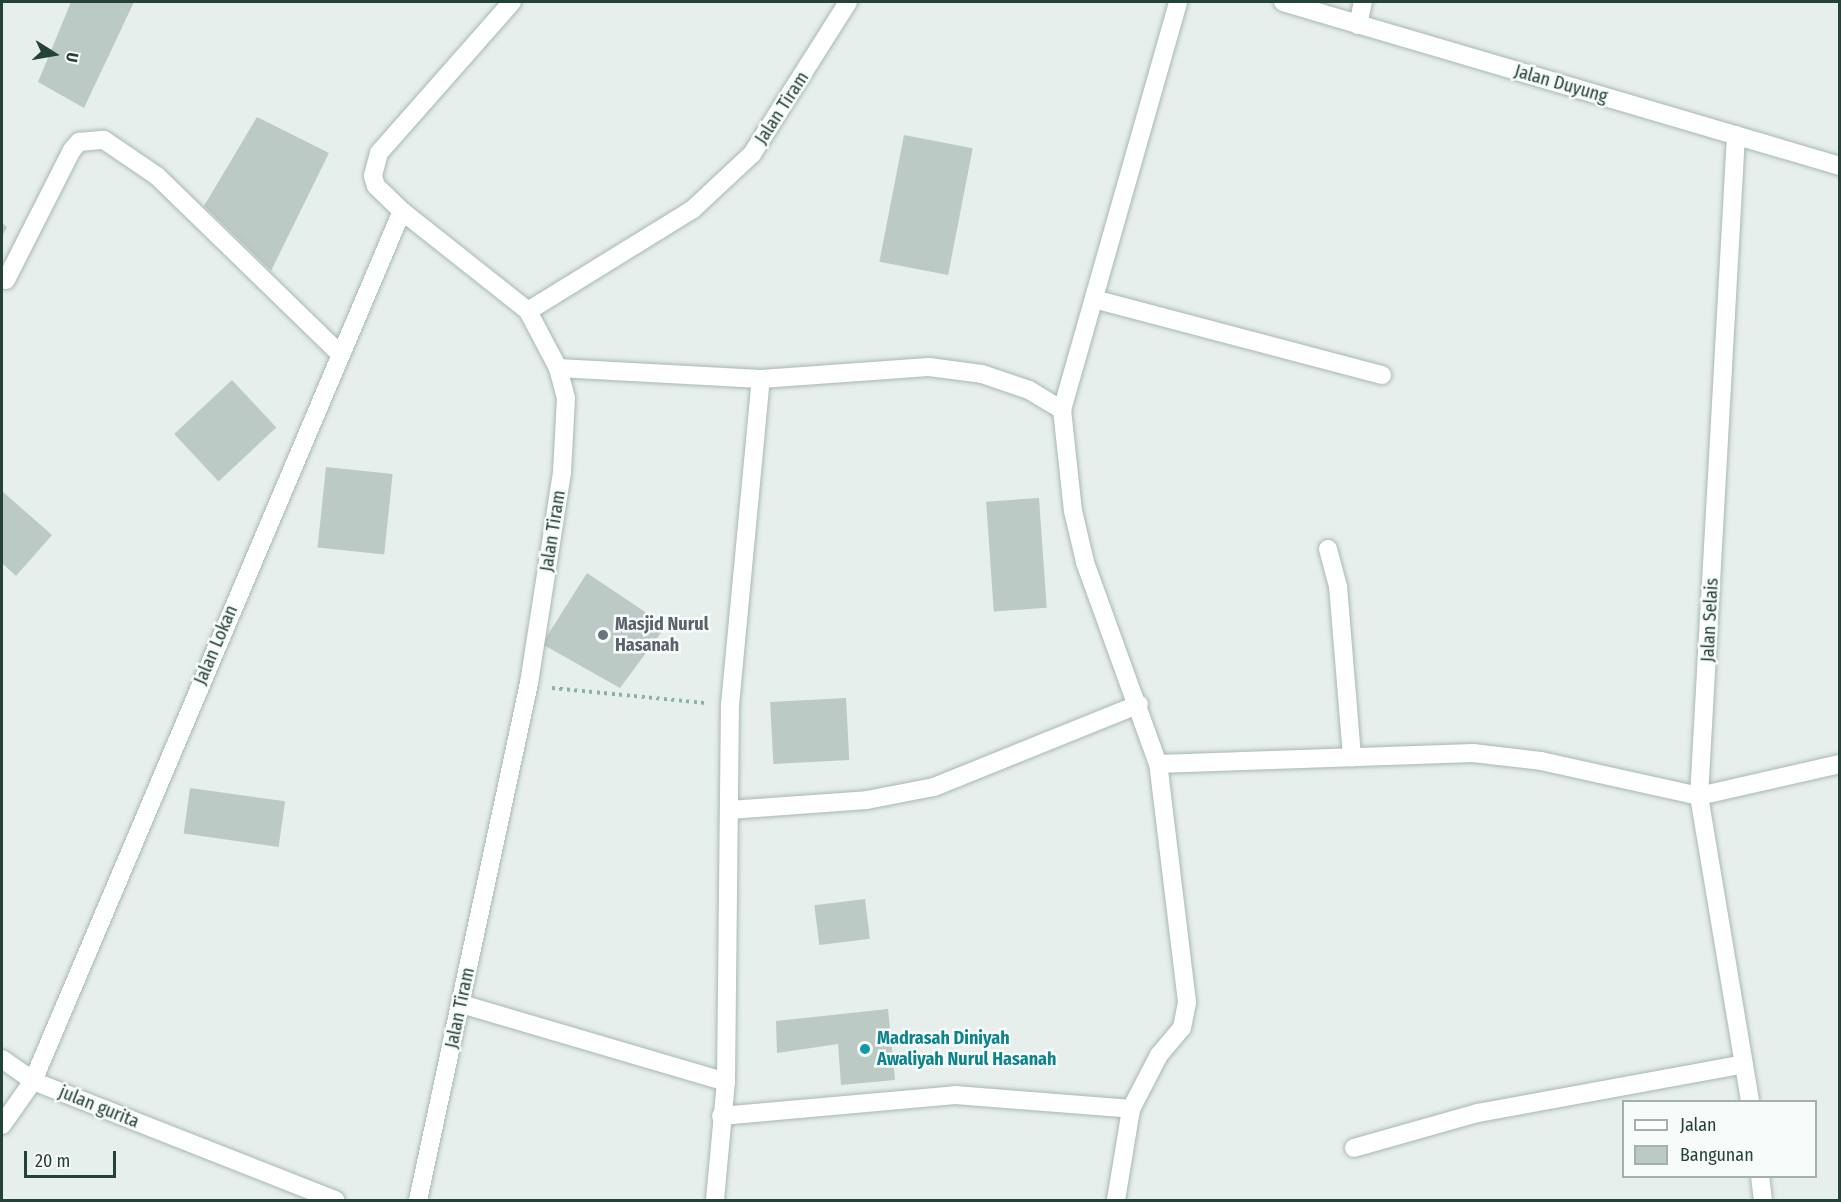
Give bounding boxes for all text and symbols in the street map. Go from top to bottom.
north arrow [24,24,84,84]
text: U [62,51,82,64]
street label: Jalan Duyung [1512,60,1610,108]
street label: Jalan Tiram [751,68,813,148]
street label: Jalan Tiram [536,489,570,573]
street label: Jalan Selais [1697,577,1723,663]
street label: Jalan Lokan [190,602,242,688]
place label: Masjid Nurul Hasanah [615,614,709,656]
marker: Masjid Nurul Hasanah [596,628,610,642]
street label: Jalan Tiram [441,966,479,1050]
place label: Madrasah Diniyah Awaliyah Nurul Hasanah [877,1028,1056,1070]
marker: Madrasah Diniyah Awaliyah Nurul Hasanah [858,1042,872,1056]
street label: julan gurita [56,1081,142,1133]
legend [1622,1100,1817,1178]
text: Jalan [1680,1114,1717,1136]
scale bar [27,1139,118,1177]
text: Bangunan [1680,1144,1754,1166]
text: 20 m [35,1150,70,1172]

